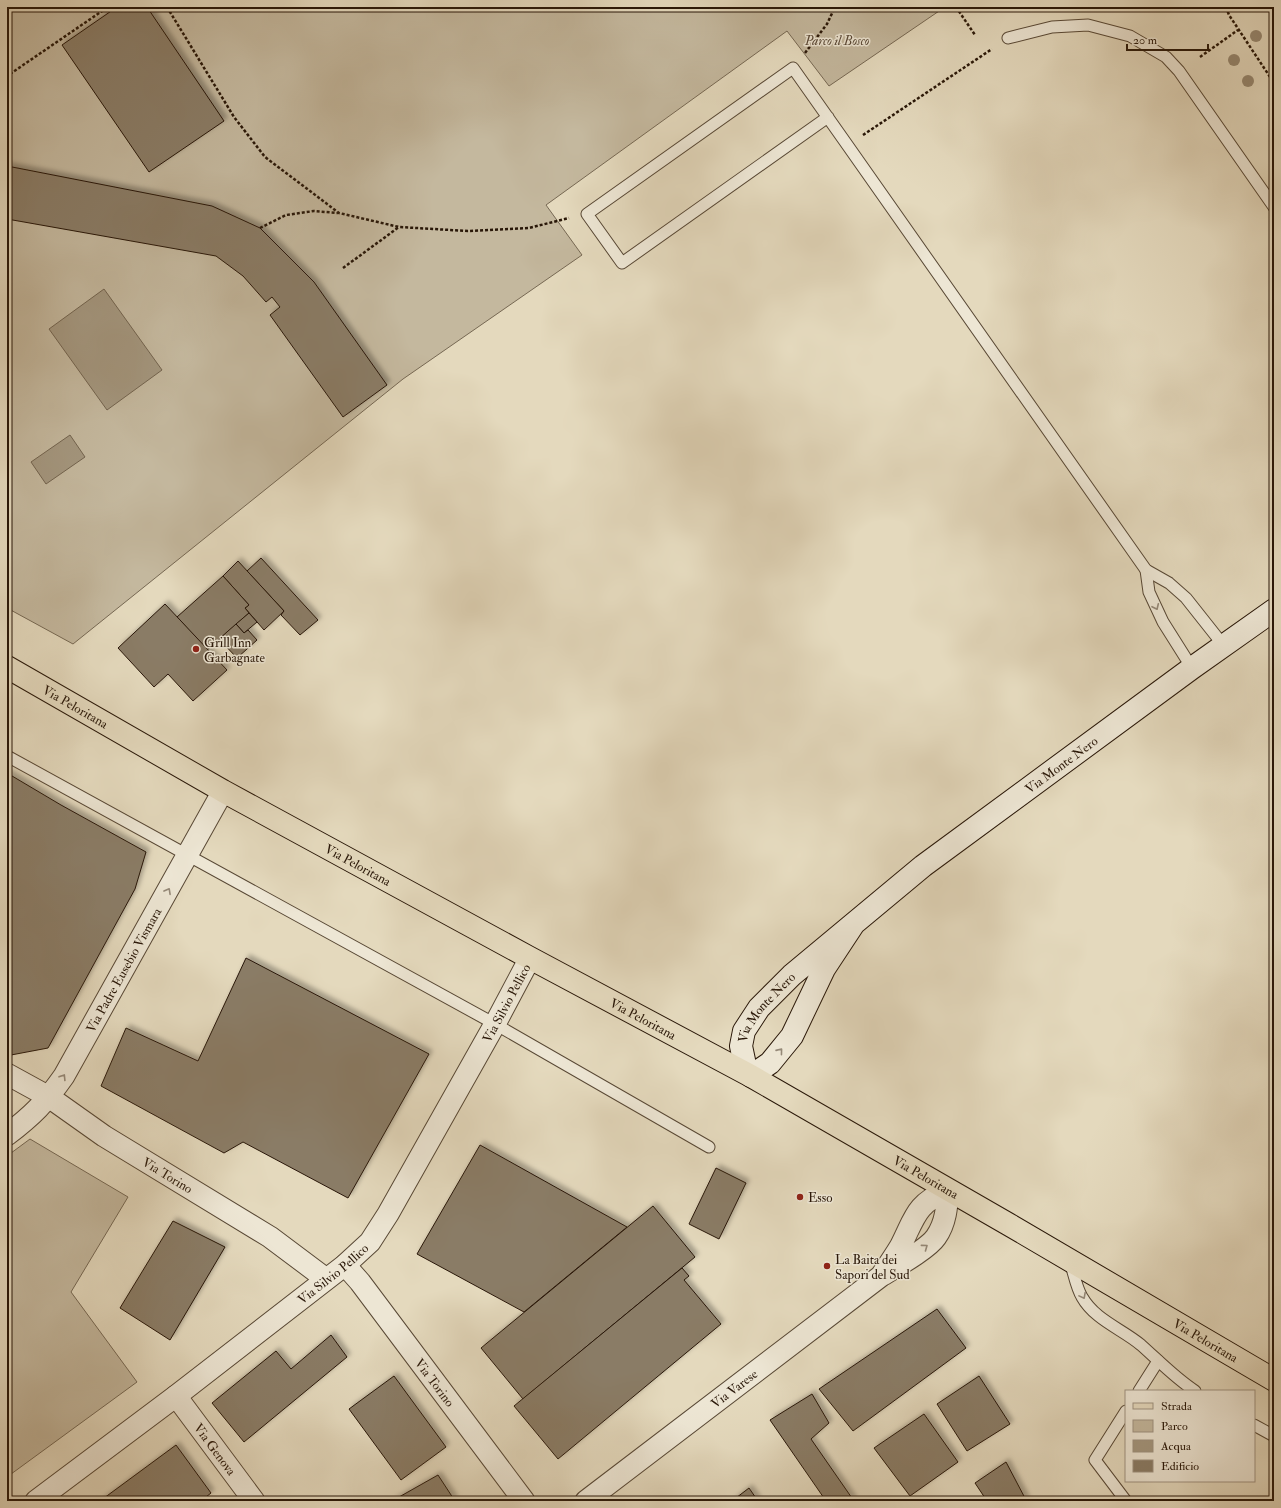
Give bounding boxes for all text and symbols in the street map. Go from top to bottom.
scale bar [1127,26,1208,52]
park label: Parco il Bosco [804,33,870,49]
text: 20 m [1133,33,1158,48]
one-way arrow [1151,603,1159,610]
place label: Grill Inn Garbagnate [204,635,265,666]
marker: Grill Inn Garbagnate [191,644,201,654]
street label: Via Peloritana [39,682,111,733]
street label: Via Monte Nero [1022,733,1101,797]
street label: Via Peloritana [322,841,394,890]
one-way arrow [163,888,170,895]
street label: Via Padre Eusebio Vismara [83,905,166,1035]
street label: Via Silvio Pellico [479,961,535,1046]
street label: Via Monte Nero [735,969,799,1044]
street label: Via Peloritana [607,995,679,1044]
one-way arrow [776,1048,783,1055]
one-way arrow [58,1074,65,1081]
street label: Via Peloritana [890,1153,962,1203]
street label: Via Torino [139,1154,195,1197]
place label: Esso [808,1190,833,1206]
marker: Esso [795,1192,805,1202]
street label: Via Silvio Pellico [295,1240,372,1308]
one-way arrow [920,1245,927,1252]
place label: La Baita dei Sapori del Sud [835,1252,910,1284]
marker: La Baita dei Sapori del Sud [822,1261,832,1271]
one-way arrow [1078,1292,1086,1299]
street label: Via Peloritana [1170,1316,1241,1367]
street label: Via Torino [411,1356,458,1410]
street label: Via Varese [708,1366,761,1412]
legend [1125,1390,1255,1482]
text: Strada [1161,1399,1193,1414]
text: Parco [1161,1419,1188,1434]
street label: Via Genova [190,1420,240,1479]
text: Acqua [1160,1439,1192,1454]
text: Edificio [1161,1459,1199,1474]

